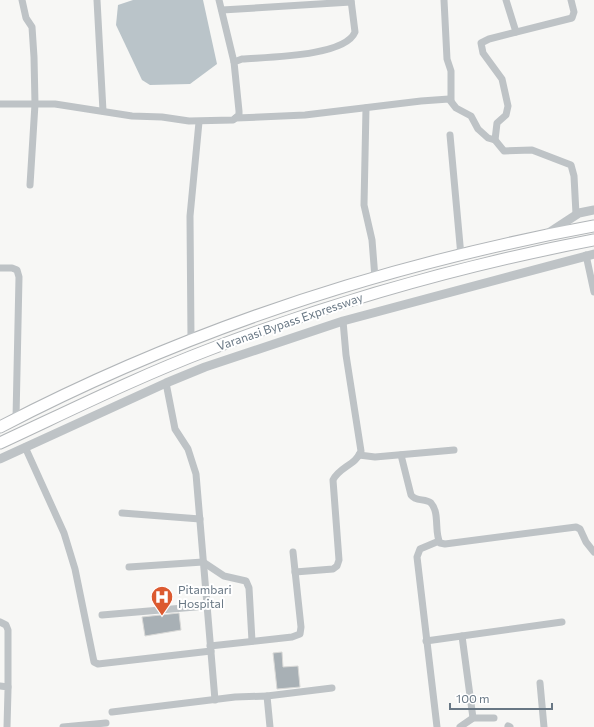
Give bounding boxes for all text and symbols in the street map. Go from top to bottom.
street label: Varanasi Bypass Expressway [215,289,364,353]
place label: Pitambari Hospital [178,582,232,610]
hospital icon: Pitambari Hospital [149,584,175,617]
scale bar [450,685,552,711]
text: 100 m [456,691,490,705]

